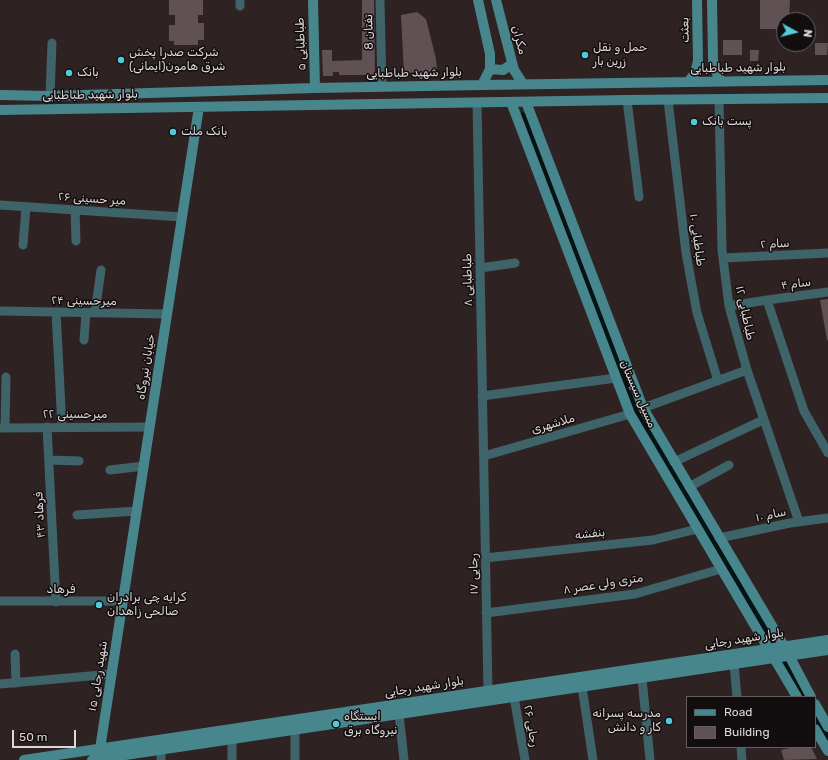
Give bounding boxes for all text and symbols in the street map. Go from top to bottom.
north arrow [776,12,816,52]
street label: تفتان 8 [361,14,377,50]
street label: طباطبایی ۵ [293,17,309,71]
street label: بعثت [678,17,692,43]
street label: مکران [508,24,530,56]
text: N [800,29,814,38]
place label: حمل و نقل زرین بار [593,41,647,69]
place label: شرکت صدرا پخش شرق هامون(ایمانی) [129,46,226,74]
marker: حمل و نقل زرین بار [580,50,590,60]
marker: شرکت صدرا پخش شرق هامون(ایمانی) [116,55,126,65]
street label: بلوار شهید طباطبایی [690,60,786,76]
street label: بلوار شهید طباطبایی [366,65,462,81]
place label: بانک [77,66,99,80]
marker: بانک [64,68,74,78]
street label: بلوار شهید طباطبایی [42,87,138,103]
place label: پست بانک [702,115,752,129]
marker: پست بانک [689,117,699,127]
place label: بانک ملت [181,125,228,139]
marker: بانک ملت [168,127,178,137]
street label: میر حسینی ۲۶ [58,189,126,209]
street label: طباطبایی ۱۰ [686,213,708,267]
street label: سام ۲ [760,236,790,252]
street label: طباطبایی ۸ [460,253,476,307]
street label: سام ۴ [780,275,812,293]
street label: طباطبایی ۱۲ [732,284,758,342]
street label: میرحسینی ۲۴ [51,293,117,309]
street label: خیابان نیروگاه [134,333,158,401]
street label: مسیل سیستان [617,358,659,430]
street label: میرحسینی ۲۲ [43,408,107,422]
street label: ملاشهری [530,411,576,437]
street label: فرهاد ۴۳ [32,492,48,538]
street label: سام ۱۰ [754,505,788,525]
street label: بنفشه [574,525,606,543]
street label: رجایی ۱۷ [466,553,482,595]
street label: ۸ متری ولی عصر [562,571,644,597]
street label: فرهاد [47,583,75,597]
place label: کرایه چی برادران صالحی زاهدان [107,591,186,619]
marker: کرایه چی برادران صالحی زاهدان [94,600,104,610]
street label: بلوار شهید رجایی [703,626,785,652]
street label: شهید رجایی ۱۵ [85,640,111,712]
street label: بلوار شهید رجایی [383,674,465,700]
legend [686,696,816,748]
street label: رجایی ۲۶ [520,704,542,748]
text: Road [724,705,752,719]
place label: مدرسه پسرانه کار و دانش [592,707,661,735]
place label: ایستگاه نیروگاه برق [344,710,397,738]
marker: مدرسه پسرانه کار و دانش [664,716,674,726]
marker: ایستگاه نیروگاه برق [331,719,341,729]
scale bar [14,722,78,748]
text: Building [724,725,770,739]
text: 50 m [19,730,47,744]

